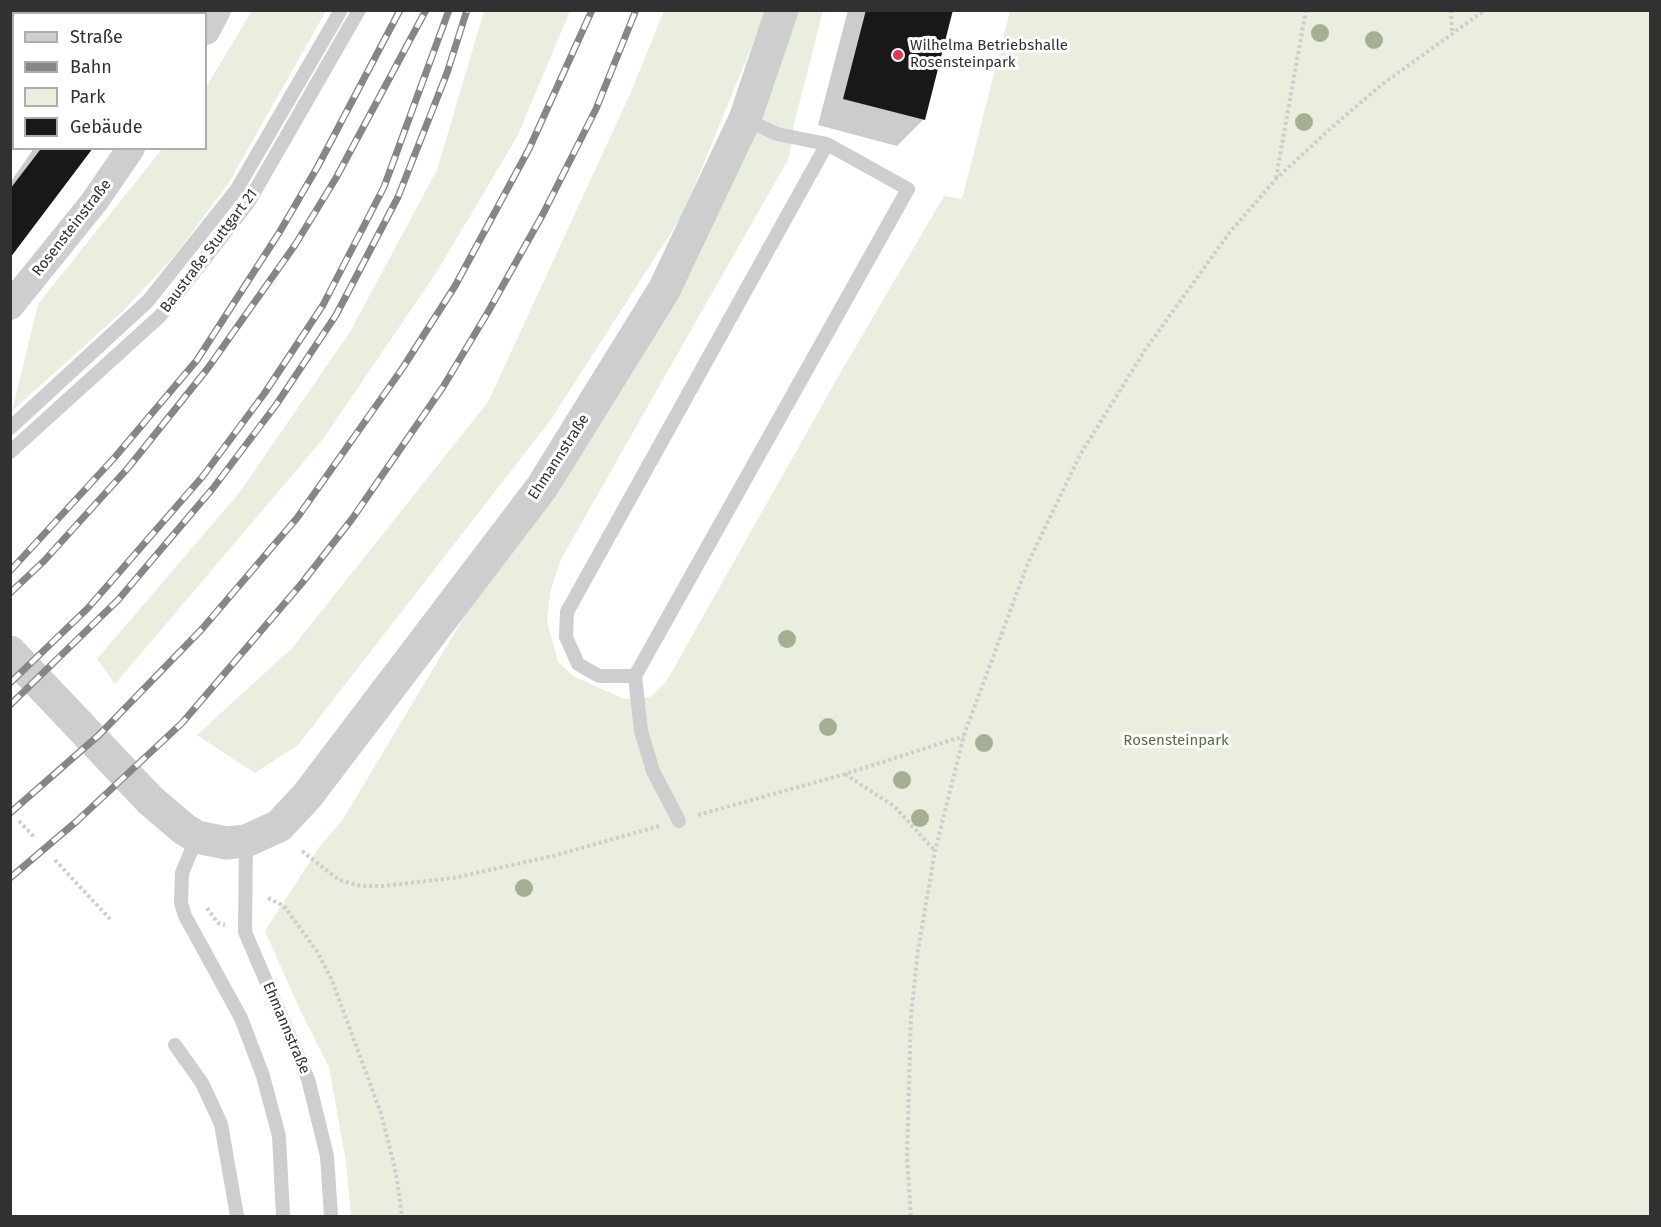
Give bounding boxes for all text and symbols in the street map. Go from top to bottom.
legend [12,12,207,150]
text: Straße [70,26,123,48]
place label: Wilhelma Betriebshalle Rosensteinpark [910,37,1068,72]
marker: Wilhelma Betriebshalle Rosensteinpark [891,48,905,62]
text: Bahn [70,56,112,78]
text: Park [70,86,105,108]
text: Gebäude [70,116,143,138]
street label: Rosensteinstraße [29,176,115,280]
street label: Baustraße Stuttgart 21 [157,186,261,316]
street label: Ehmannstraße [525,411,593,503]
park label: Rosensteinpark [1123,732,1229,750]
street label: Ehmannstraße [259,979,313,1077]

